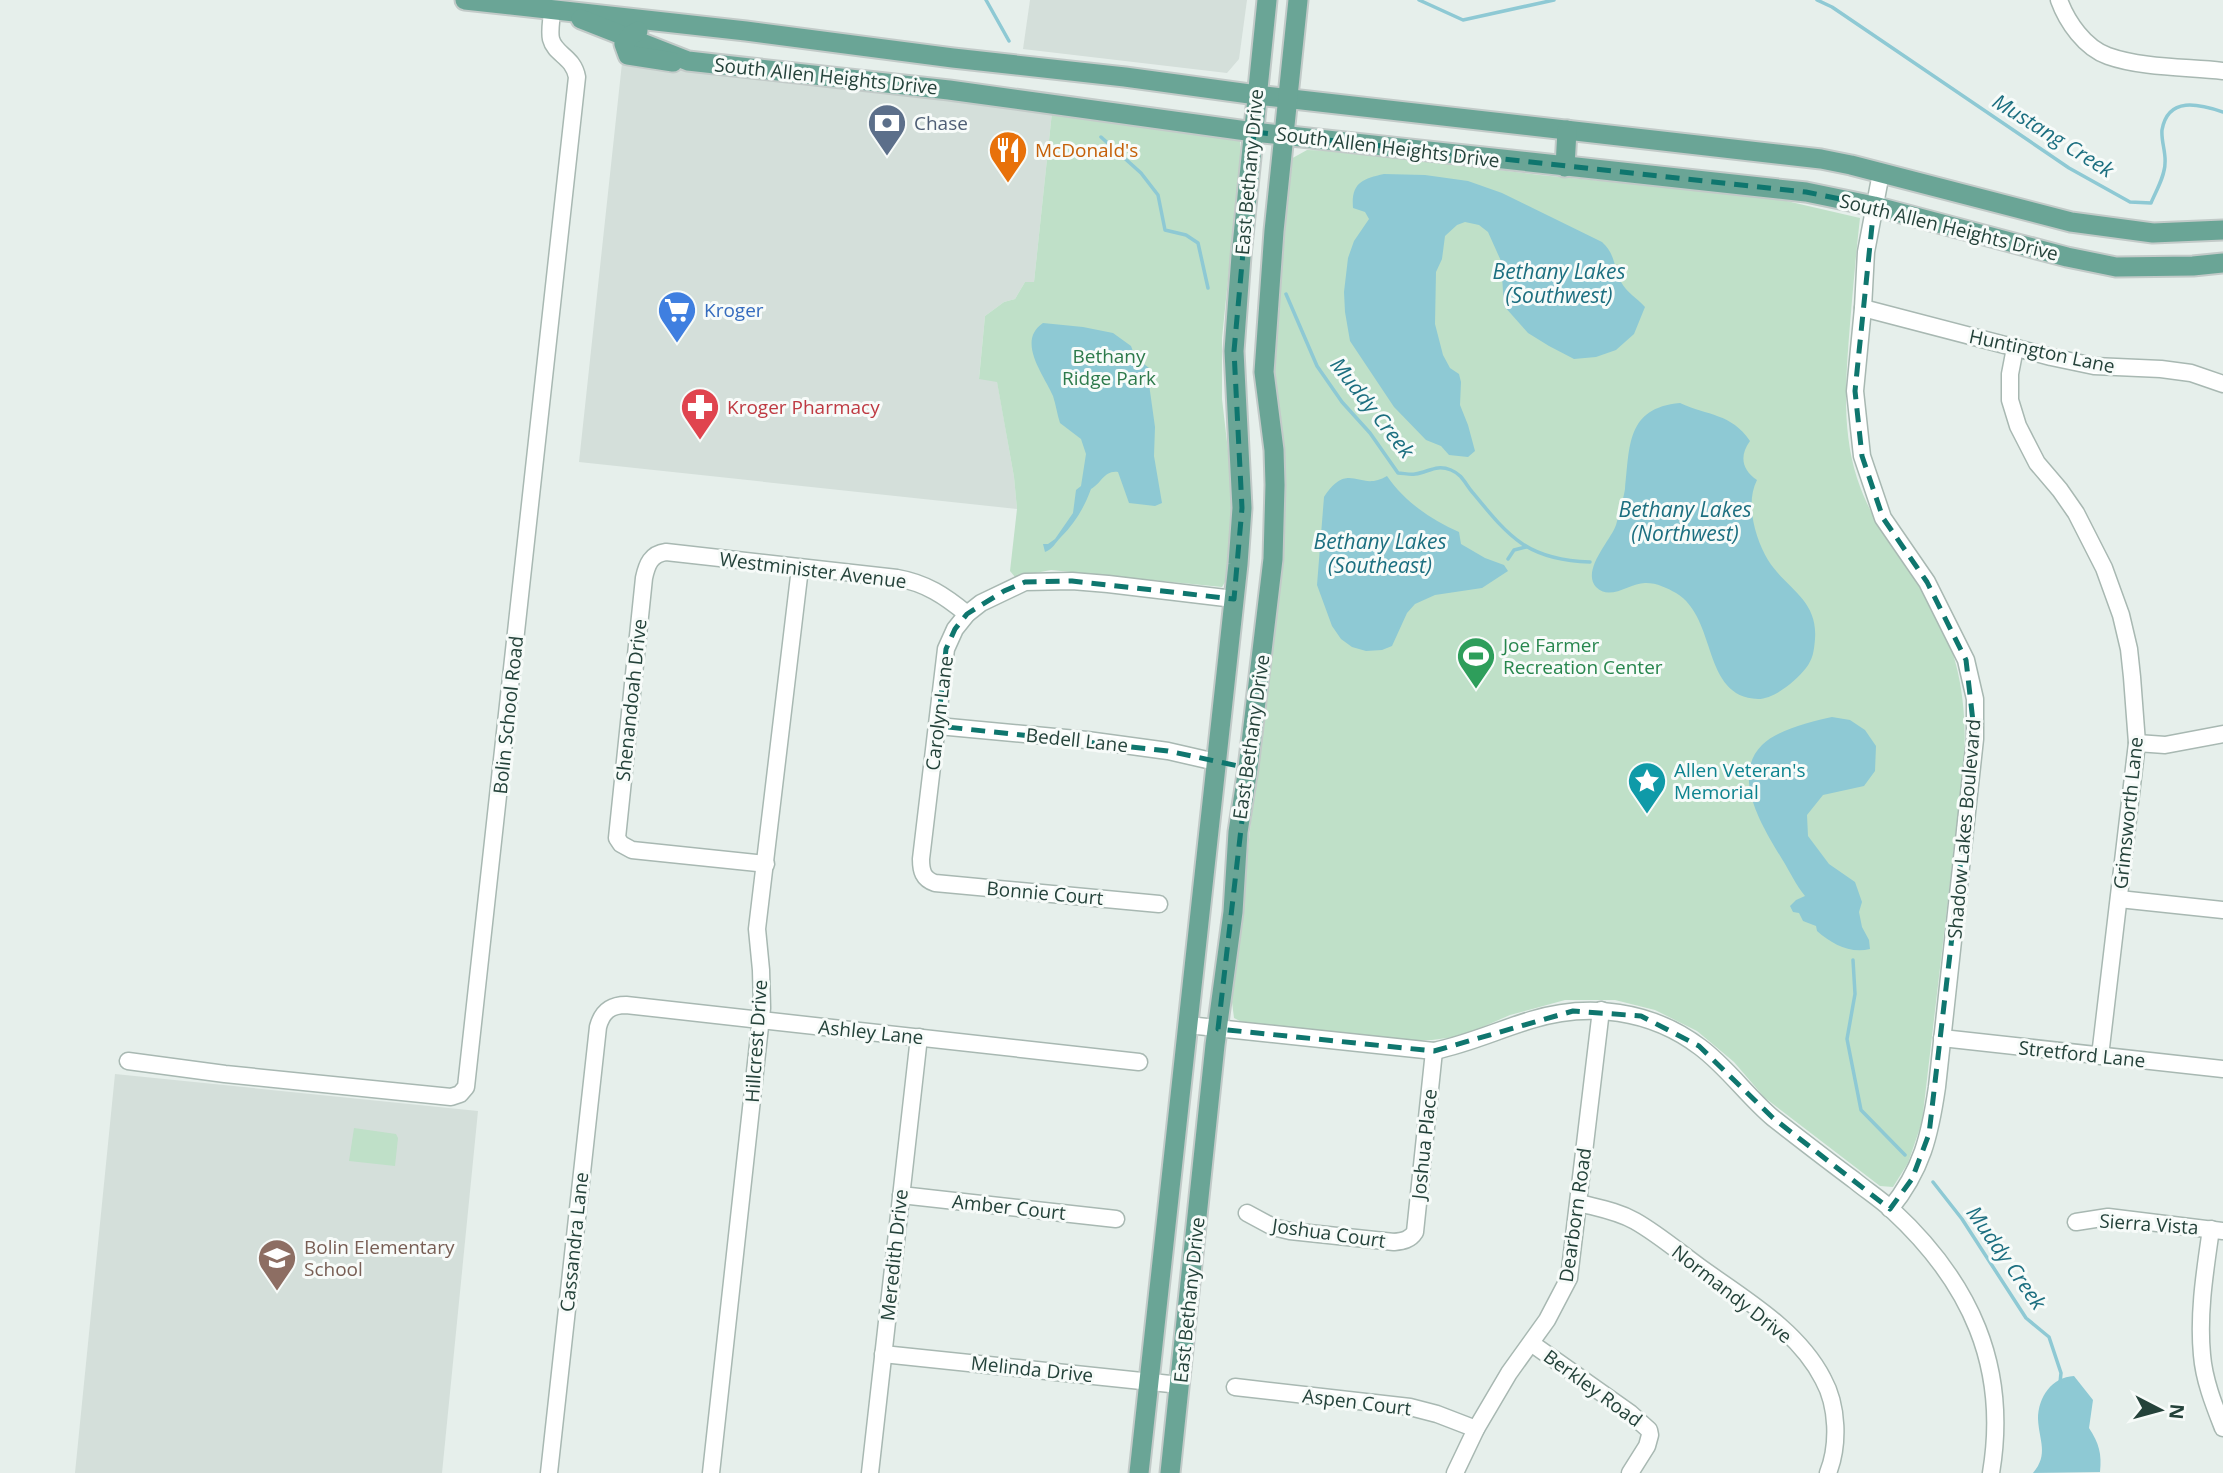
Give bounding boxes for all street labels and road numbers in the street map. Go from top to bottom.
street label: South Allen Heights Drive [713,51,939,101]
street label: East Bethany Drive [1229,88,1269,256]
street label: South Allen Heights Drive [1275,120,1501,174]
street label: South Allen Heights Drive [1837,187,2061,267]
street label: Huntington Lane [1967,323,2117,379]
street label: Westminister Avenue [718,546,908,594]
street label: Shenandoah Drive [610,617,652,783]
street label: Bolin School Road [487,635,529,795]
street label: East Bethany Drive [1227,653,1275,821]
street label: Carolyn Lane [919,654,959,772]
street label: Shadow Lakes Boulevard [1941,718,1987,940]
street label: Bedell Lane [1025,722,1129,758]
street label: Grimsworth Lane [2107,736,2149,890]
street label: Bonnie Court [986,875,1105,911]
street label: Hillcrest Drive [739,979,773,1103]
street label: Ashley Lane [817,1014,925,1050]
street label: Stretford Lane [2017,1034,2147,1074]
street label: Joshua Place [1405,1087,1443,1203]
street label: Dearborn Road [1553,1146,1597,1284]
street label: Cassandra Lane [554,1171,594,1313]
street label: Meredith Drive [874,1188,914,1322]
street label: Amber Court [951,1188,1067,1226]
street label: Sierra Vista [2099,1208,2199,1240]
street label: Joshua Court [1269,1212,1387,1254]
street label: East Bethany Drive [1167,1216,1211,1384]
street label: Normandy Drive [1667,1239,1797,1349]
street label: Berkley Road [1538,1343,1648,1433]
street label: Melinda Drive [970,1350,1094,1388]
street label: Aspen Court [1301,1382,1413,1422]

